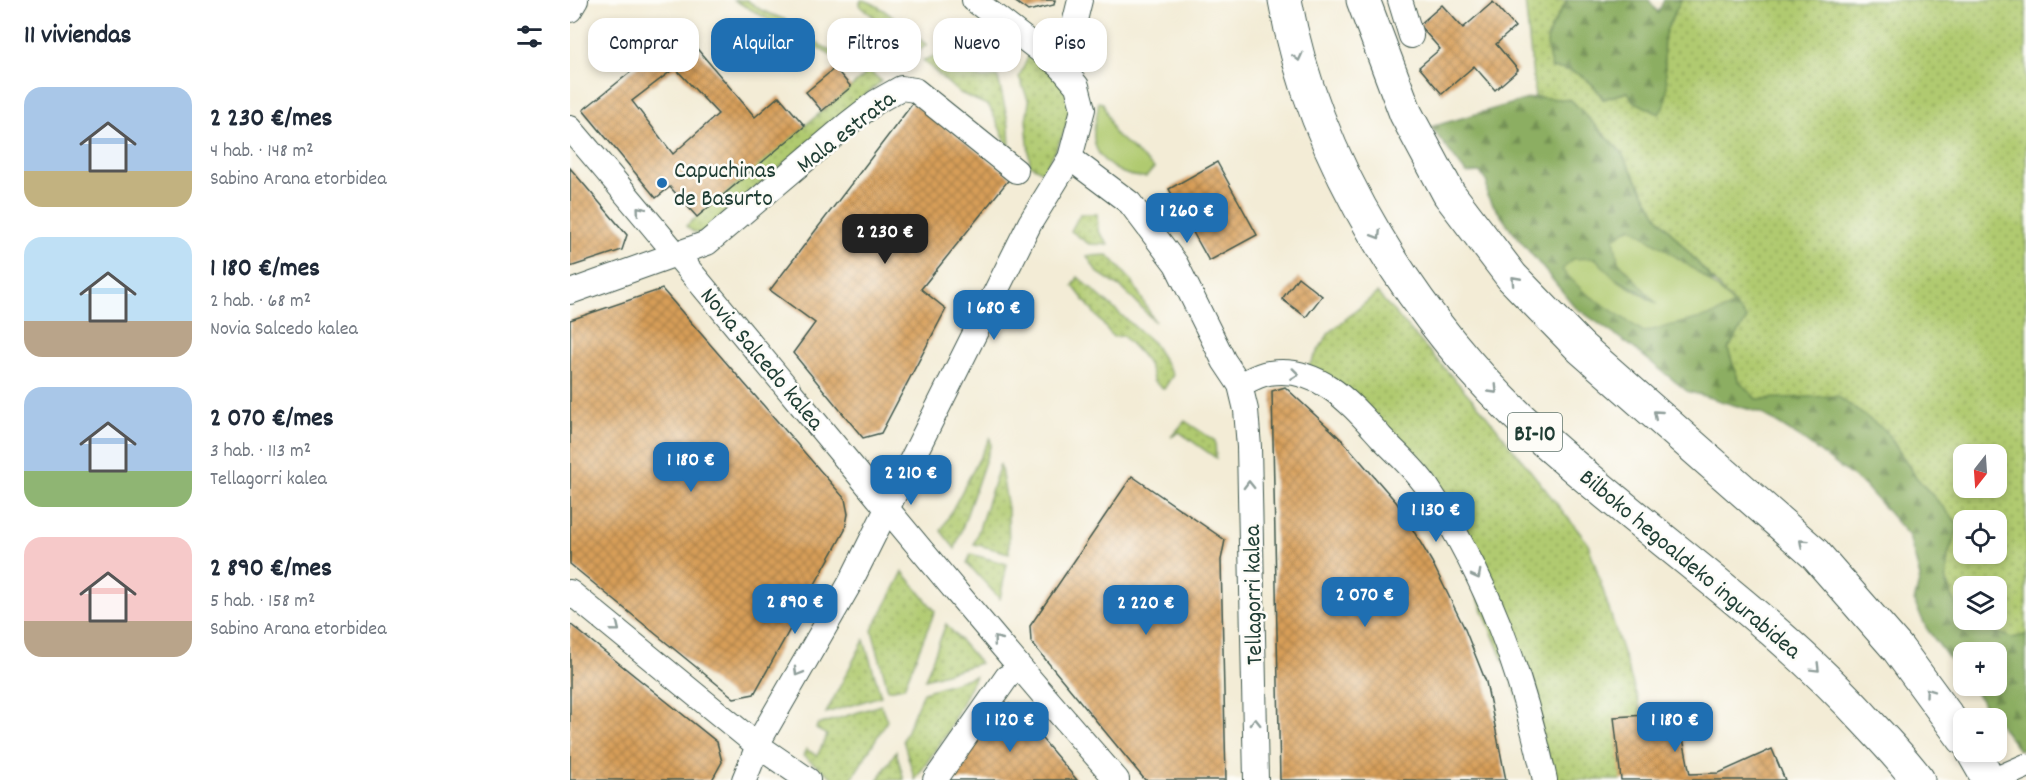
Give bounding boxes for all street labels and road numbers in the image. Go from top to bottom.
street label: Mala estrata [790,83,904,183]
street label: Novia Salcedo kalea [691,281,831,439]
road number: BI-10 [1508,413,1562,451]
street label: Bilboko hegoaldeko ingurabidea [1571,462,1808,669]
street label: Tellagorri kalea [1237,524,1273,665]

